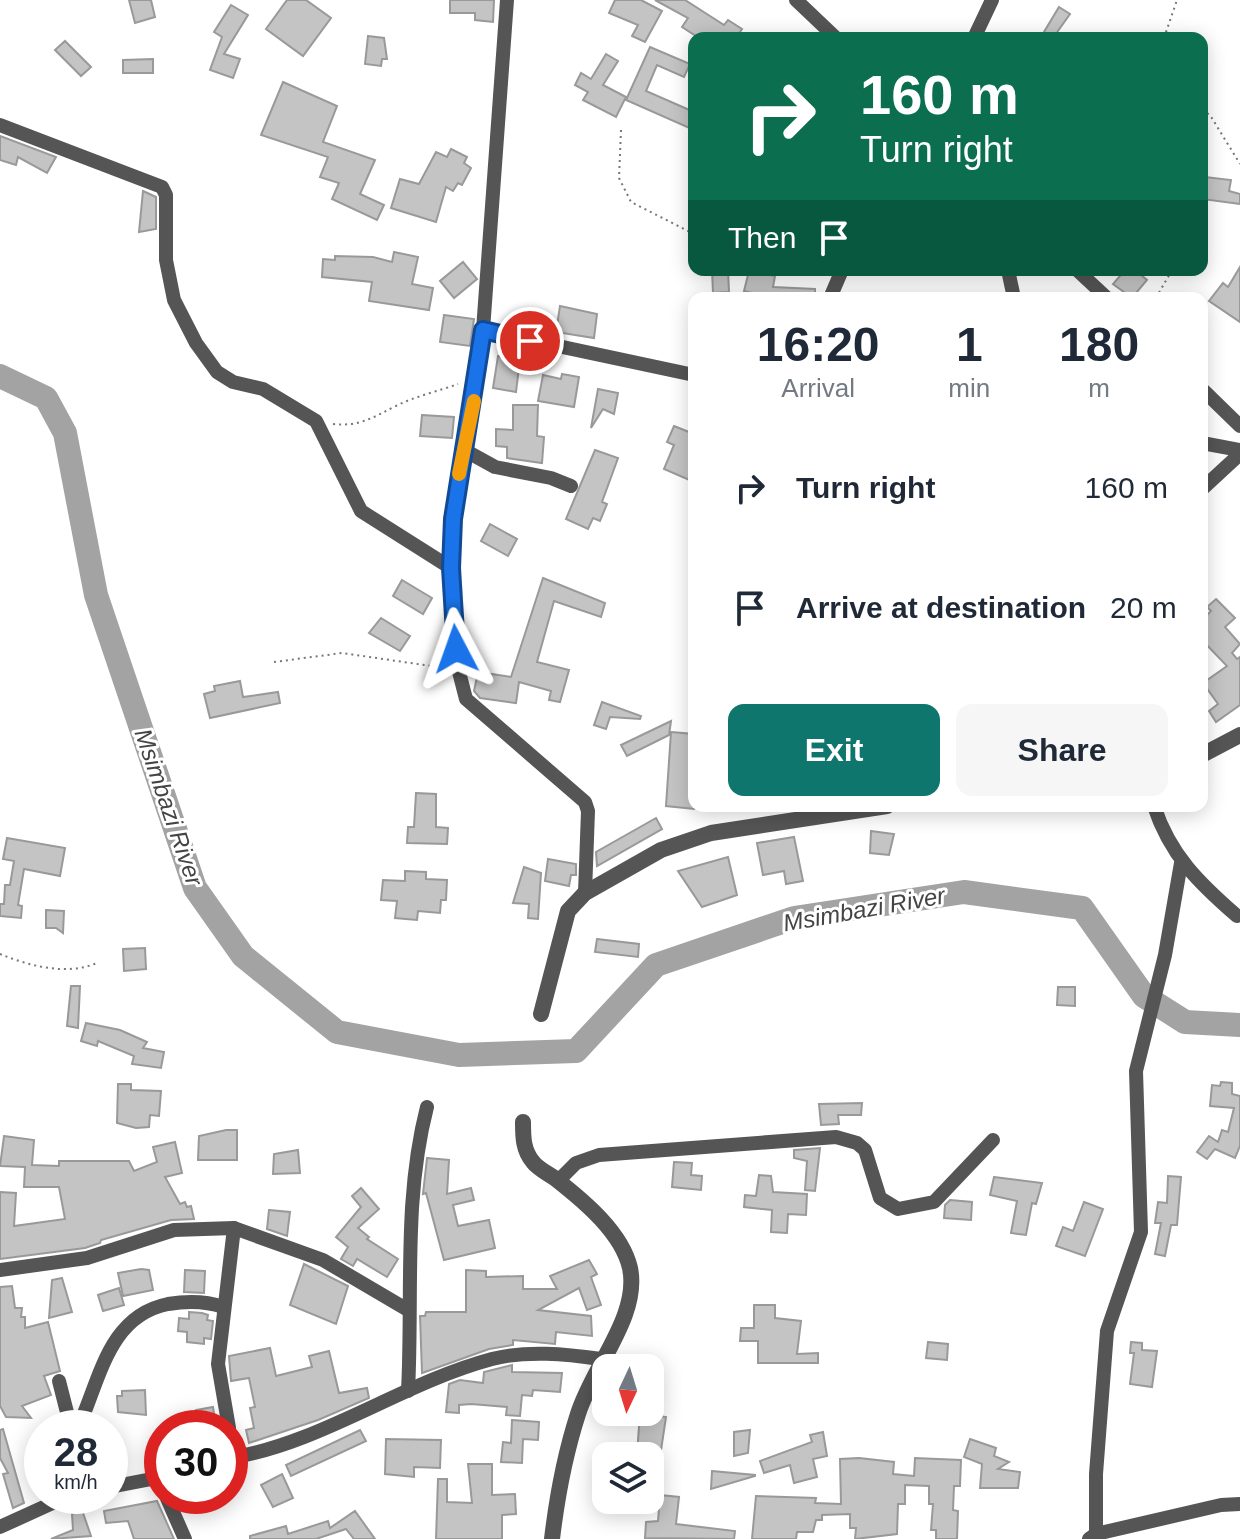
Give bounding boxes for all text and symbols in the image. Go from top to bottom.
text: 160 m [860,63,1019,126]
icon: right [728,64,832,168]
text: Turn right [860,129,1013,170]
icon: arrive [812,216,856,260]
text: Then [728,221,796,254]
pin [496,307,564,375]
text: 16:20 [757,318,880,371]
text: 1 [956,318,983,371]
text: 180 [1059,318,1139,371]
icon: arrive [508,319,552,363]
text: Arrival [781,373,855,403]
text: min [948,373,990,403]
text: m [1088,373,1110,403]
icon: right [728,466,772,510]
text: Turn right [796,471,935,504]
text: 160 m [1085,471,1168,504]
icon: arrive [728,586,772,630]
text: Arrive at destination [796,591,1086,624]
text: 20 m [1110,591,1177,624]
position arrow [414,607,498,691]
button: Exit [728,704,940,796]
button: Share [956,704,1168,796]
water label: Msimbazi River [130,725,209,890]
water label: Msimbazi River [781,881,948,937]
north arrow [592,1354,664,1426]
map controls [592,1354,664,1514]
speed limit sign: 30 [144,1410,248,1514]
text: 28 [54,1430,98,1474]
button: layers [592,1442,664,1514]
text: km/h [54,1471,98,1493]

